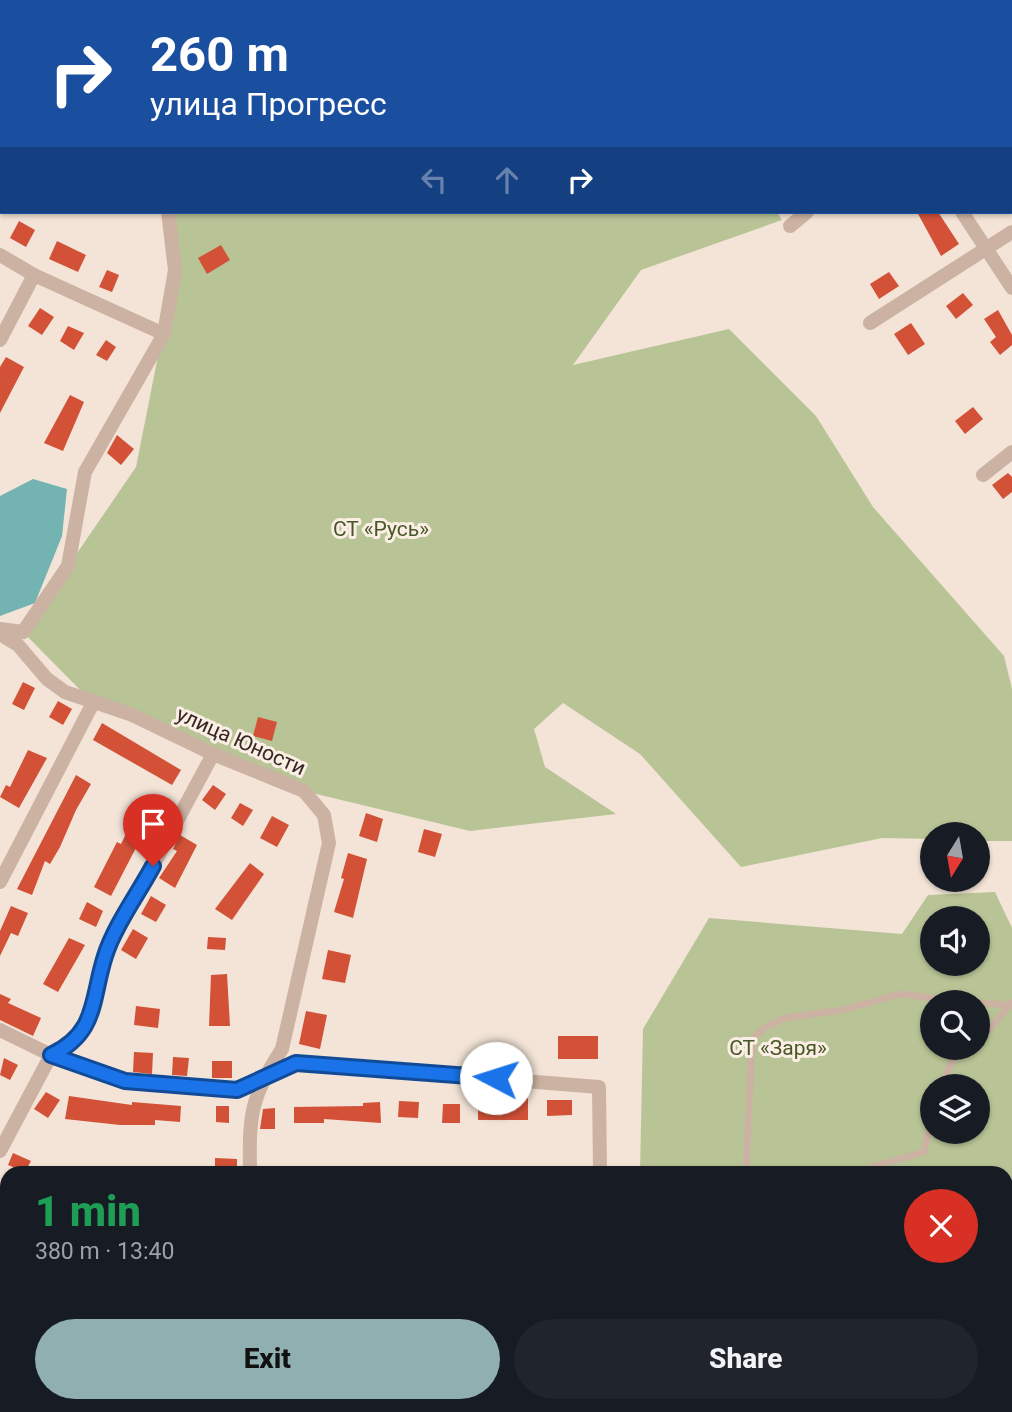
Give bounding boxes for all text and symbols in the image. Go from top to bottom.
text: 260 m [150,26,289,83]
icon: right [35,28,126,119]
text: улица Прогресс [150,85,387,123]
icon: left [415,161,453,199]
icon: ahead [488,161,526,199]
icon: right [561,161,599,199]
park label: СТ «Русь» [333,517,429,541]
street label: улица Юности [173,702,309,780]
pin [123,794,183,866]
icon: arrive [134,805,172,843]
north arrow [920,822,990,892]
map controls [920,822,990,1144]
button: sound [920,906,990,976]
button: search [920,990,990,1060]
park label: СТ «Заря» [729,1036,827,1060]
position arrow [459,1041,533,1115]
button: layers [920,1074,990,1144]
text: 1 min [35,1187,141,1236]
button: close [904,1189,978,1263]
text: 380 m · 13:40 [35,1238,174,1265]
button: Exit [35,1319,500,1399]
button: Share [514,1319,978,1399]

